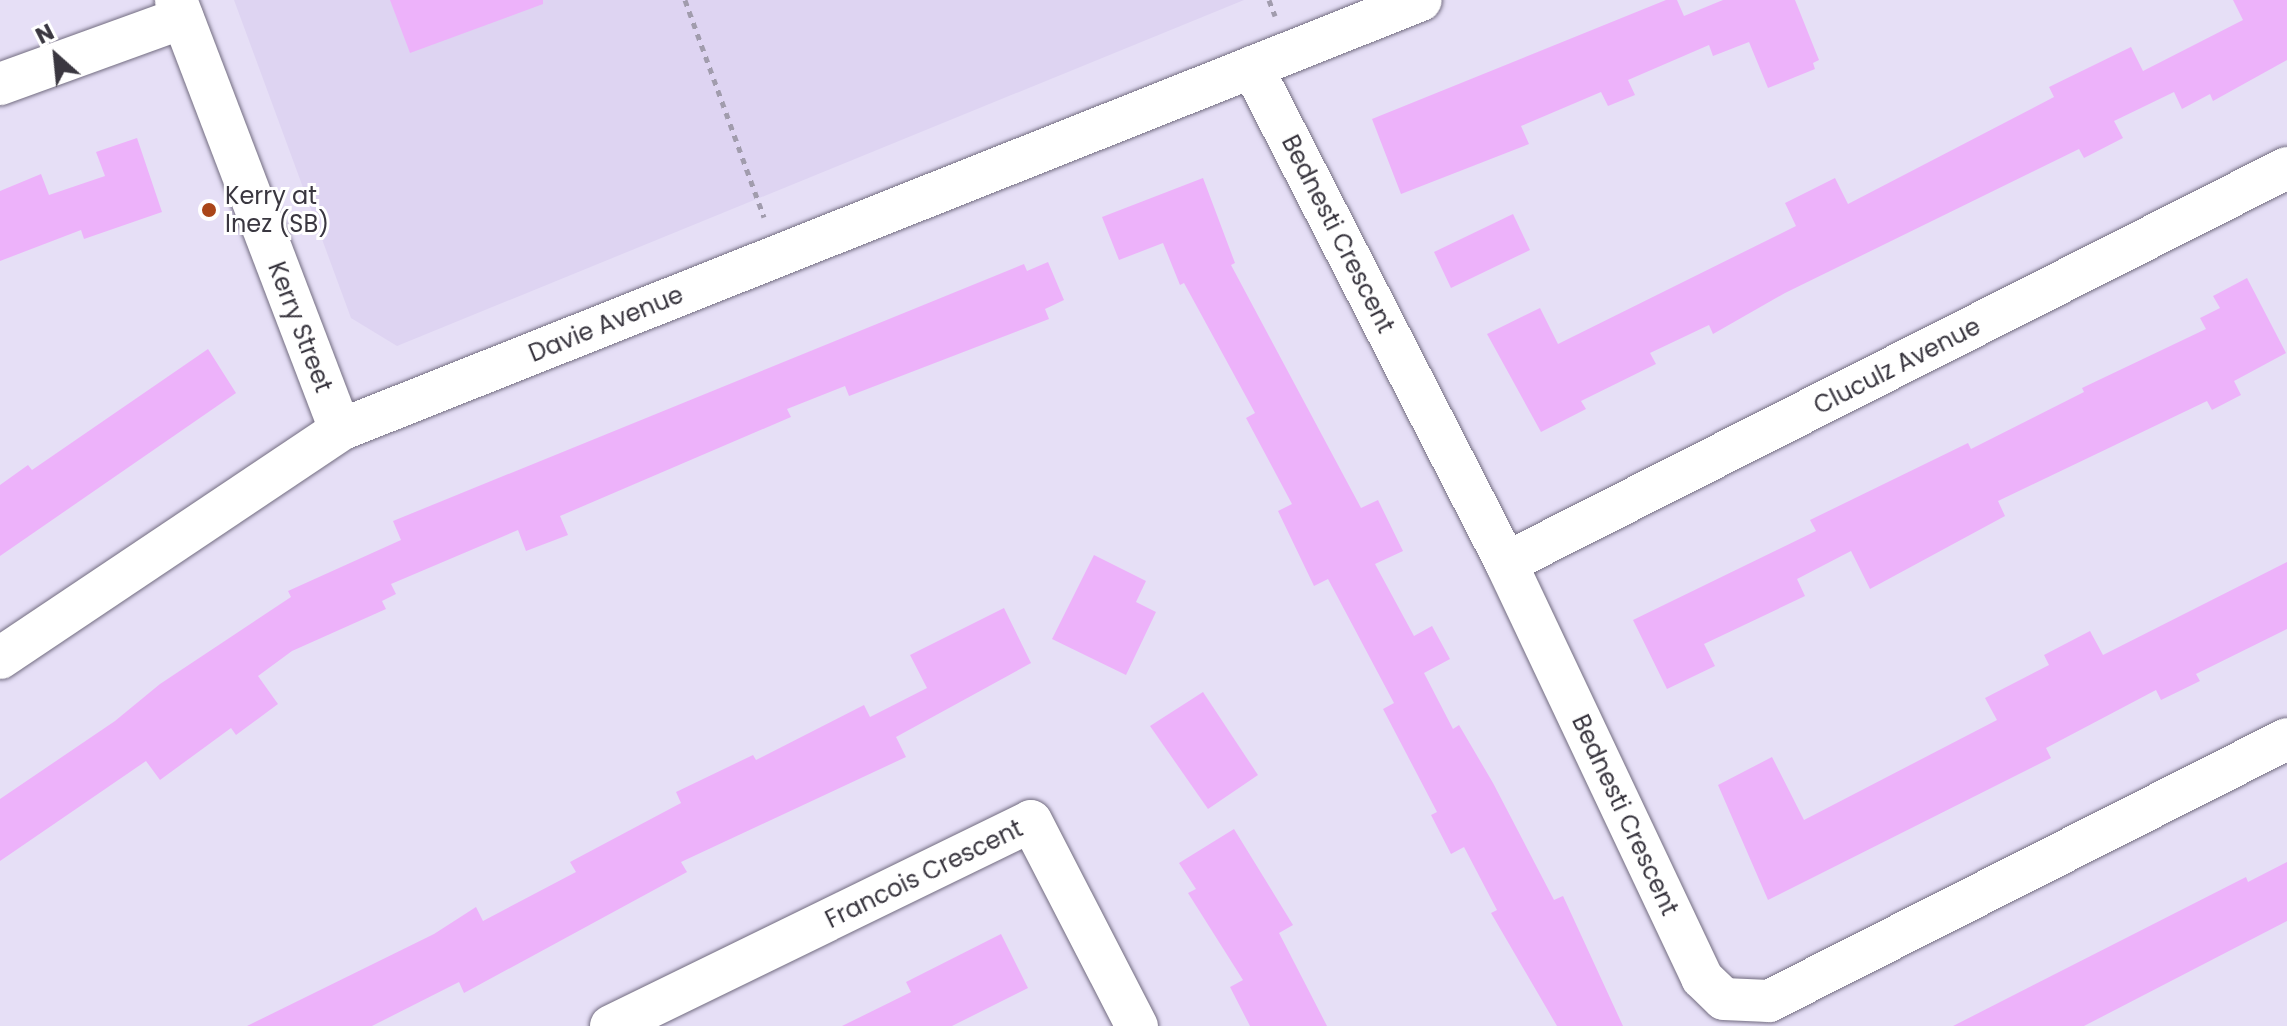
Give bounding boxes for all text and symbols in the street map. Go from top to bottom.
north arrow [16,16,96,96]
text: N [30,17,59,52]
street label: Bednesti Crescent [1276,130,1400,338]
place label: Kerry at Inez (SB) [225,182,329,238]
marker: Kerry at Inez (SB) [200,201,218,219]
street label: Kerry Street [262,258,338,396]
street label: Davie Avenue [525,280,687,368]
street label: Cluculz Avenue [1809,312,1985,420]
street label: Bednesti Crescent [1566,710,1684,920]
street label: Francois Crescent [821,814,1027,934]

